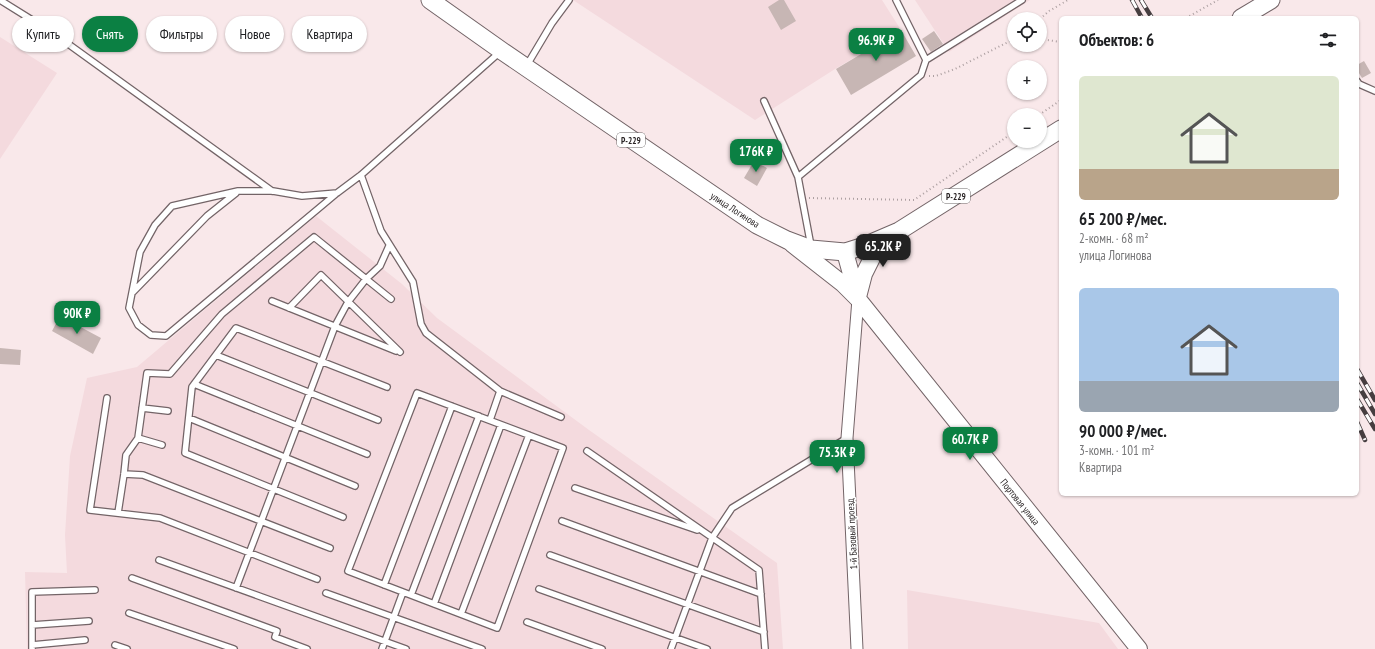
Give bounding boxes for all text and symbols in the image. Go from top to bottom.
map controls [1007,12,1047,148]
button: locate [1007,12,1047,52]
chip: Купить [12,16,74,52]
chip: Снять [82,16,138,52]
chip: Фильтры [146,16,217,52]
chip: Новое [225,16,284,52]
chip: Квартира [292,16,367,52]
pin: 96.9K ₽ [839,28,913,62]
text: Объектов: 6 [1079,29,1154,51]
icon: filters [1317,29,1339,51]
text: 96.9K ₽ [858,32,894,49]
button: + [1007,60,1047,100]
icon: home [1173,102,1245,174]
button: − [1007,108,1047,148]
road number: Р-229 [617,133,645,147]
pin: 176K ₽ [723,139,789,173]
text: 176K ₽ [739,143,773,160]
street label: улица Логинова [708,189,762,231]
road number: Р-229 [942,189,970,203]
text: 65 200 ₽/мес. [1079,208,1167,230]
text: 2-комн. · 68 m² [1079,230,1149,247]
pin: 65.2K ₽ [846,234,920,268]
text: 65.2K ₽ [865,238,901,255]
text: улица Логинова [1079,247,1152,264]
pin: 90K ₽ [49,301,105,335]
text: 90K ₽ [63,305,91,322]
icon: home [1173,314,1245,386]
text: 90 000 ₽/мес. [1079,420,1167,442]
pin: 60.7K ₽ [933,427,1007,461]
text: 60.7K ₽ [952,431,988,448]
pin: 75.3K ₽ [800,440,874,474]
text: 3-комн. · 101 m² [1079,442,1154,459]
text: 75.3K ₽ [819,444,855,461]
text: Квартира [1079,459,1122,476]
street label: Портовая улица [997,476,1043,528]
street label: 1-й Базовый проезд [844,498,860,570]

